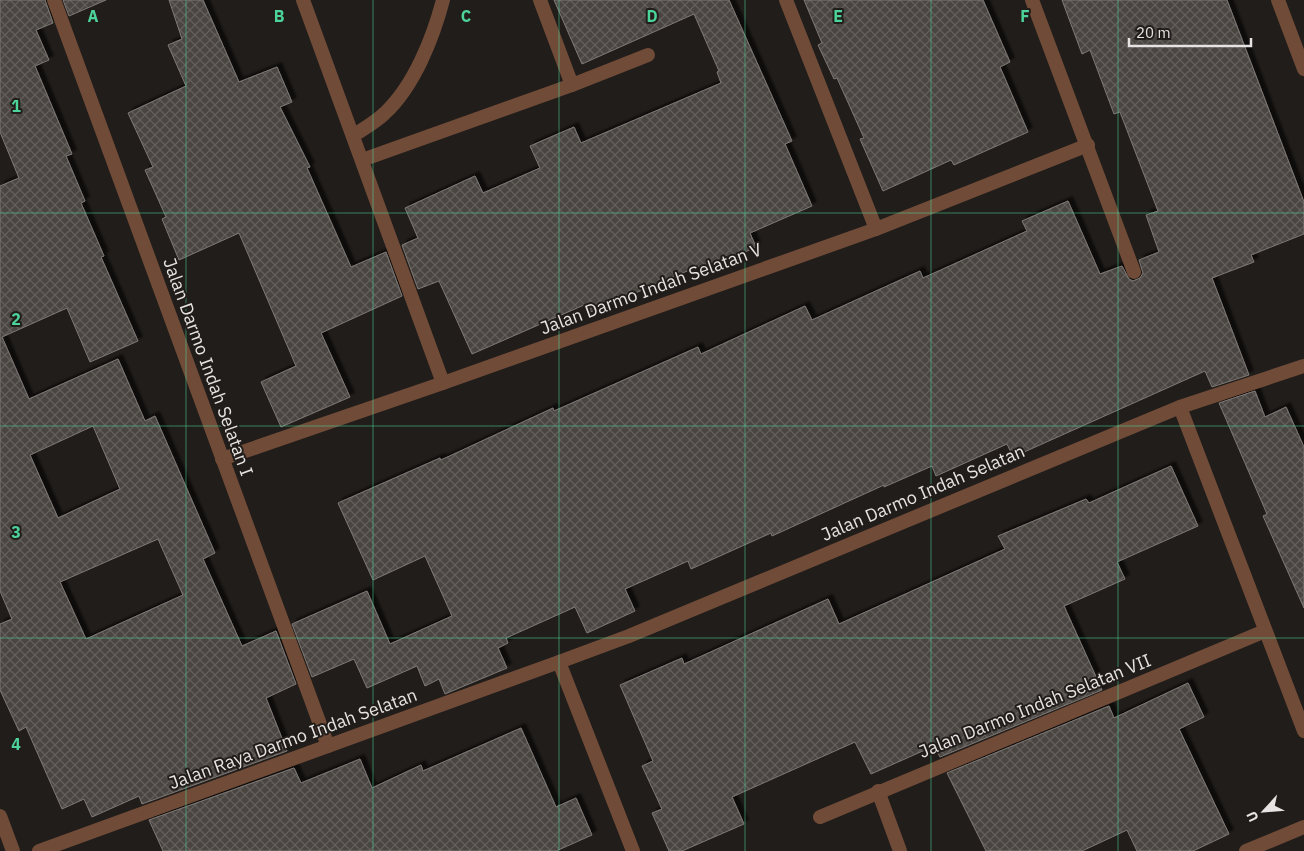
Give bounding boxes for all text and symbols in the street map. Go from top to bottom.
text: A [88,6,99,26]
text: B [274,6,285,26]
text: C [461,6,471,26]
text: D [646,6,658,26]
text: E [833,6,843,26]
text: F [1020,6,1030,26]
scale bar [1129,15,1252,47]
text: 20 m [1136,23,1171,42]
text: 1 [11,96,21,116]
street label: Jalan Darmo Indah Selatan V [537,238,765,339]
street label: Jalan Darmo Indah Selatan I [158,255,259,479]
text: 2 [11,309,21,329]
street label: Jalan Darmo Indah Selatan [817,439,1028,546]
text: 3 [11,522,21,542]
street label: Jalan Darmo Indah Selatan VII [915,648,1154,763]
street label: Jalan Raya Darmo Indah Selatan [166,683,420,794]
text: 4 [11,734,21,754]
north arrow [1239,786,1289,836]
text: U [1242,808,1263,825]

